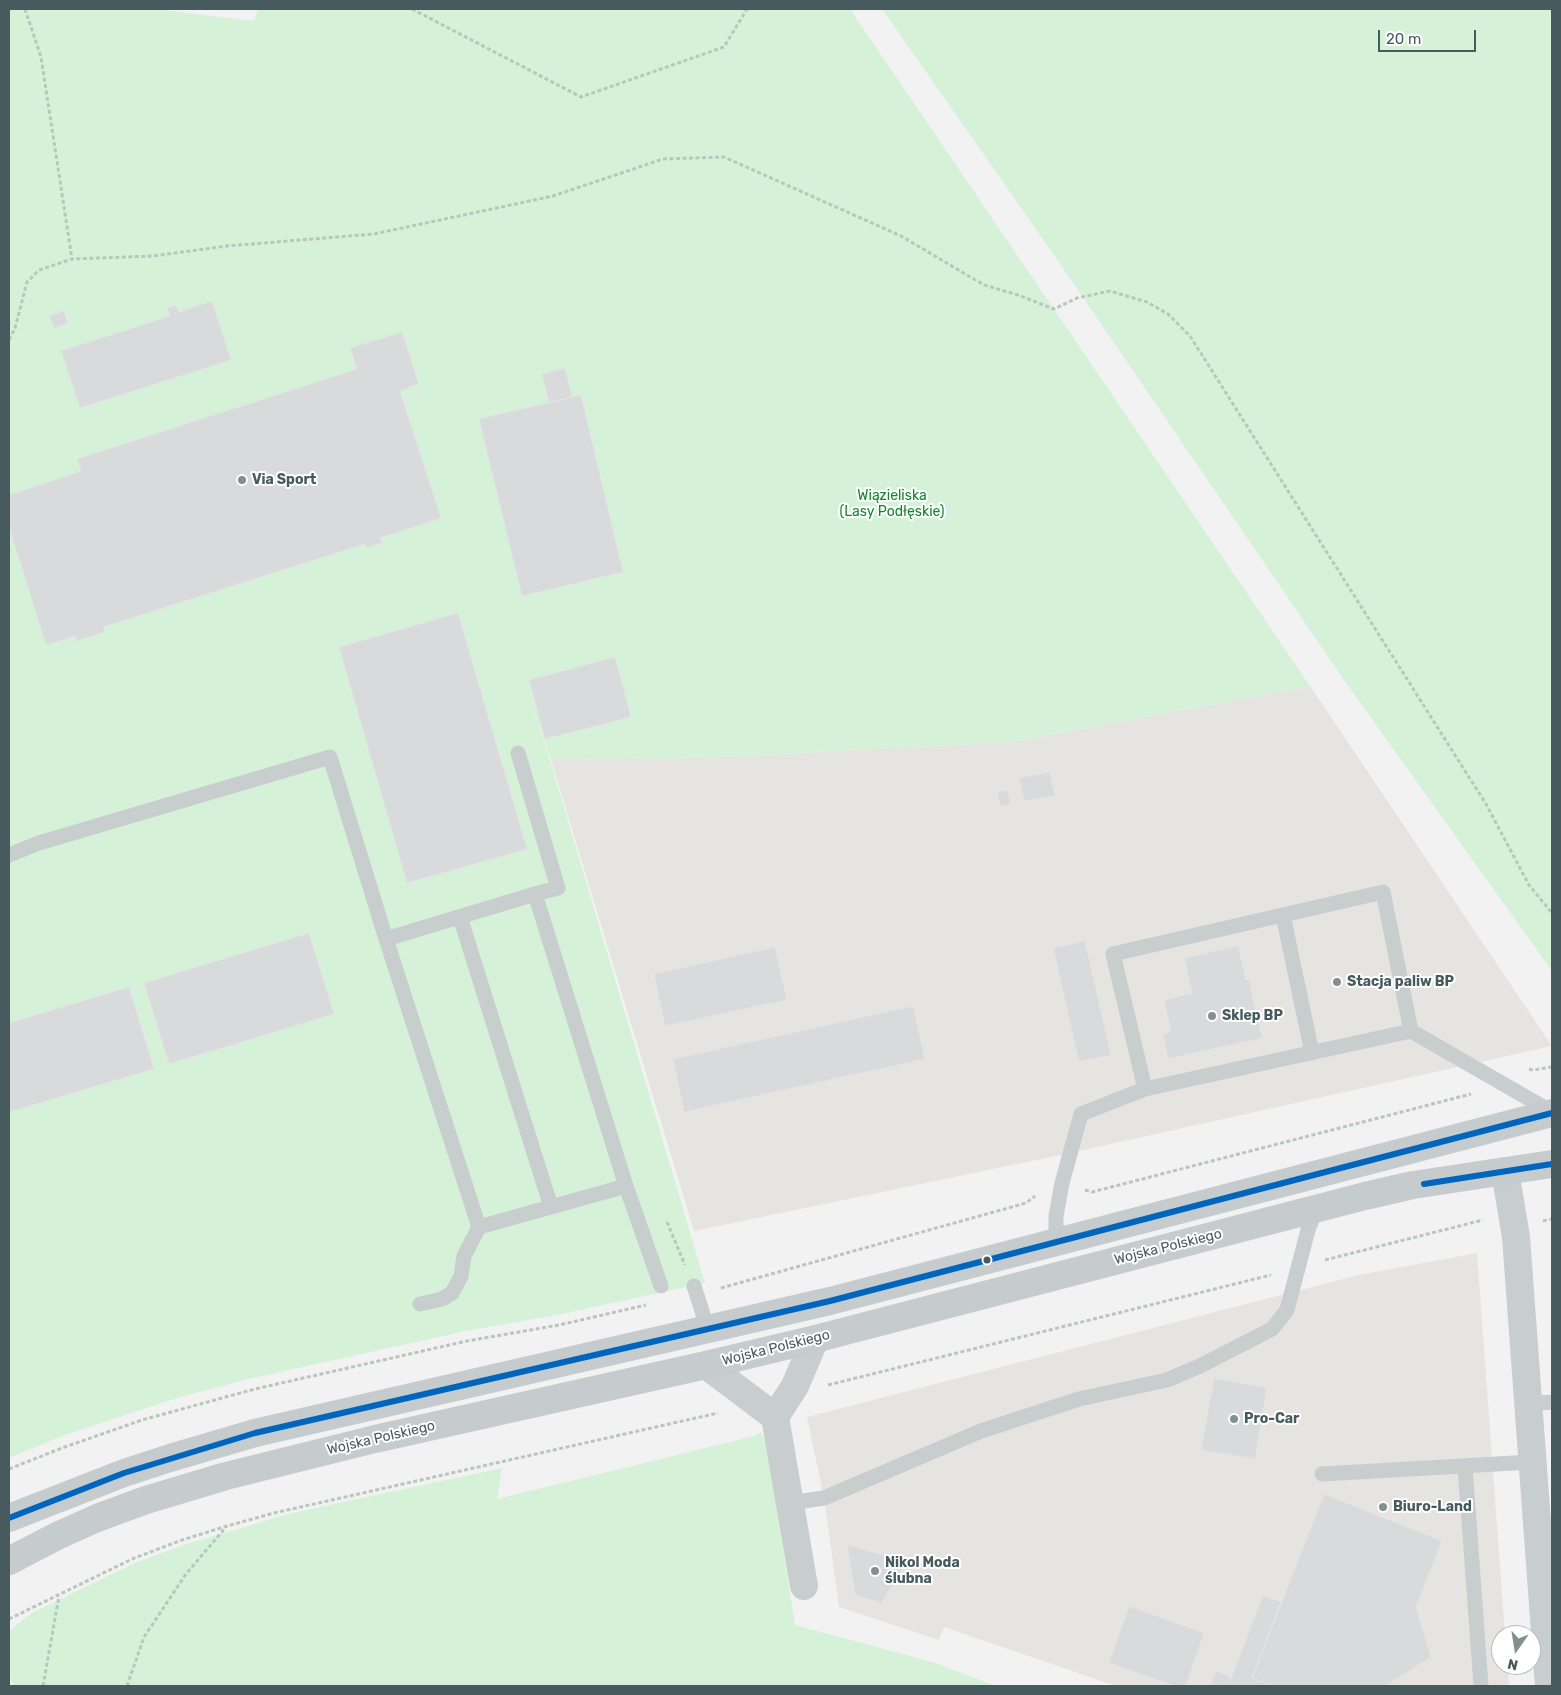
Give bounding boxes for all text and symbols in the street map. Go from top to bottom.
scale bar [1381,20,1478,52]
text: 20 m [1386,30,1421,48]
place label: Via Sport [252,472,316,488]
marker: Via Sport [236,474,248,486]
park label: Wiązieliska (Lasy Podłęskie) [839,488,945,520]
place label: Stacja paliw BP [1347,974,1454,990]
marker: Stacja paliw BP [1331,976,1343,988]
place label: Sklep BP [1222,1008,1283,1024]
marker: Sklep BP [1206,1010,1218,1022]
street label: Wojska Polskiego [1112,1226,1224,1268]
unlabelled marker [982,1255,992,1265]
street label: Wojska Polskiego [720,1327,832,1369]
place label: Pro-Car [1244,1411,1299,1427]
marker: Pro-Car [1228,1413,1240,1425]
street label: Wojska Polskiego [325,1417,437,1459]
place label: Biuro-Land [1393,1499,1472,1515]
marker: Biuro-Land [1377,1501,1389,1513]
place label: Nikol Moda ślubna [885,1555,960,1588]
marker: Nikol Moda ślubna [869,1565,881,1577]
north arrow [1491,1625,1541,1675]
text: N [1506,1655,1520,1674]

